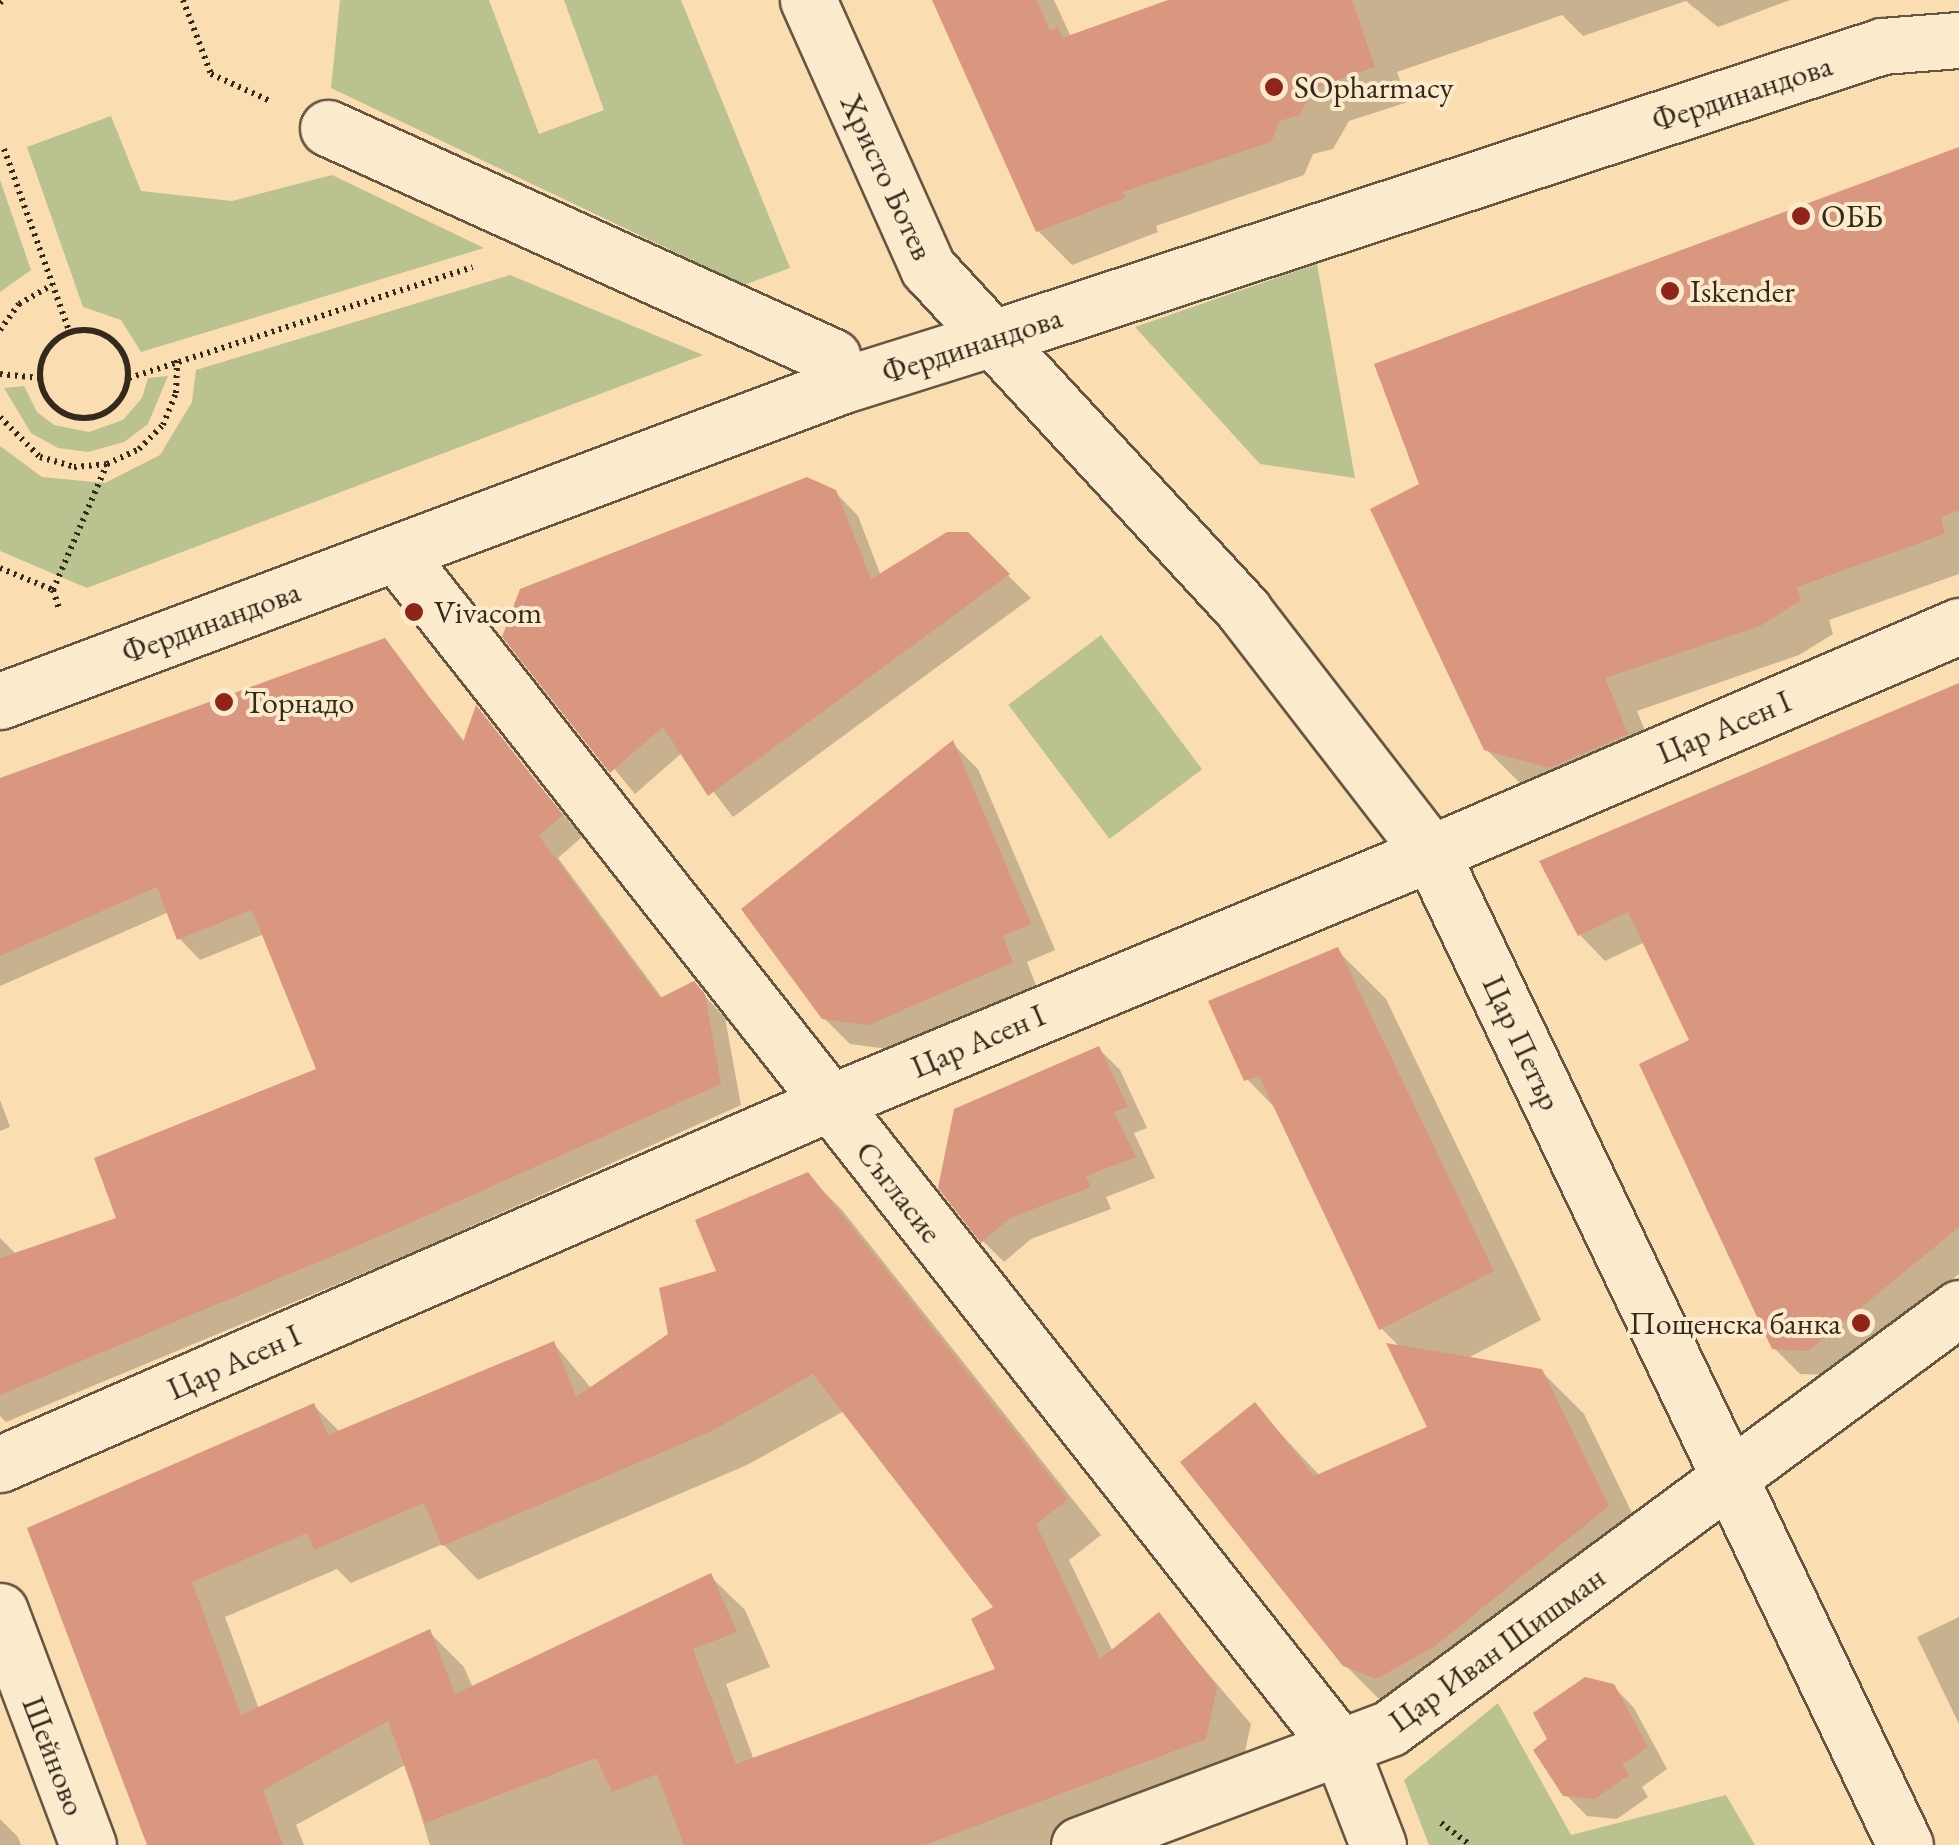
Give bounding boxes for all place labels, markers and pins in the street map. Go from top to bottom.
place label: SOpharmacy [1294,68,1453,106]
marker: SOpharmacy [1263,76,1285,98]
place label: ОББ [1821,197,1883,235]
marker: ОББ [1790,205,1812,227]
place label: Iskender [1690,272,1795,310]
marker: Iskender [1659,280,1681,302]
place label: Vivacom [434,593,542,631]
marker: Vivacom [403,601,425,623]
place label: Торнадо [244,683,354,721]
marker: Торнадо [213,691,235,713]
place label: Пощенска банка [1629,1304,1841,1342]
marker: Пощенска банка [1850,1312,1872,1334]

